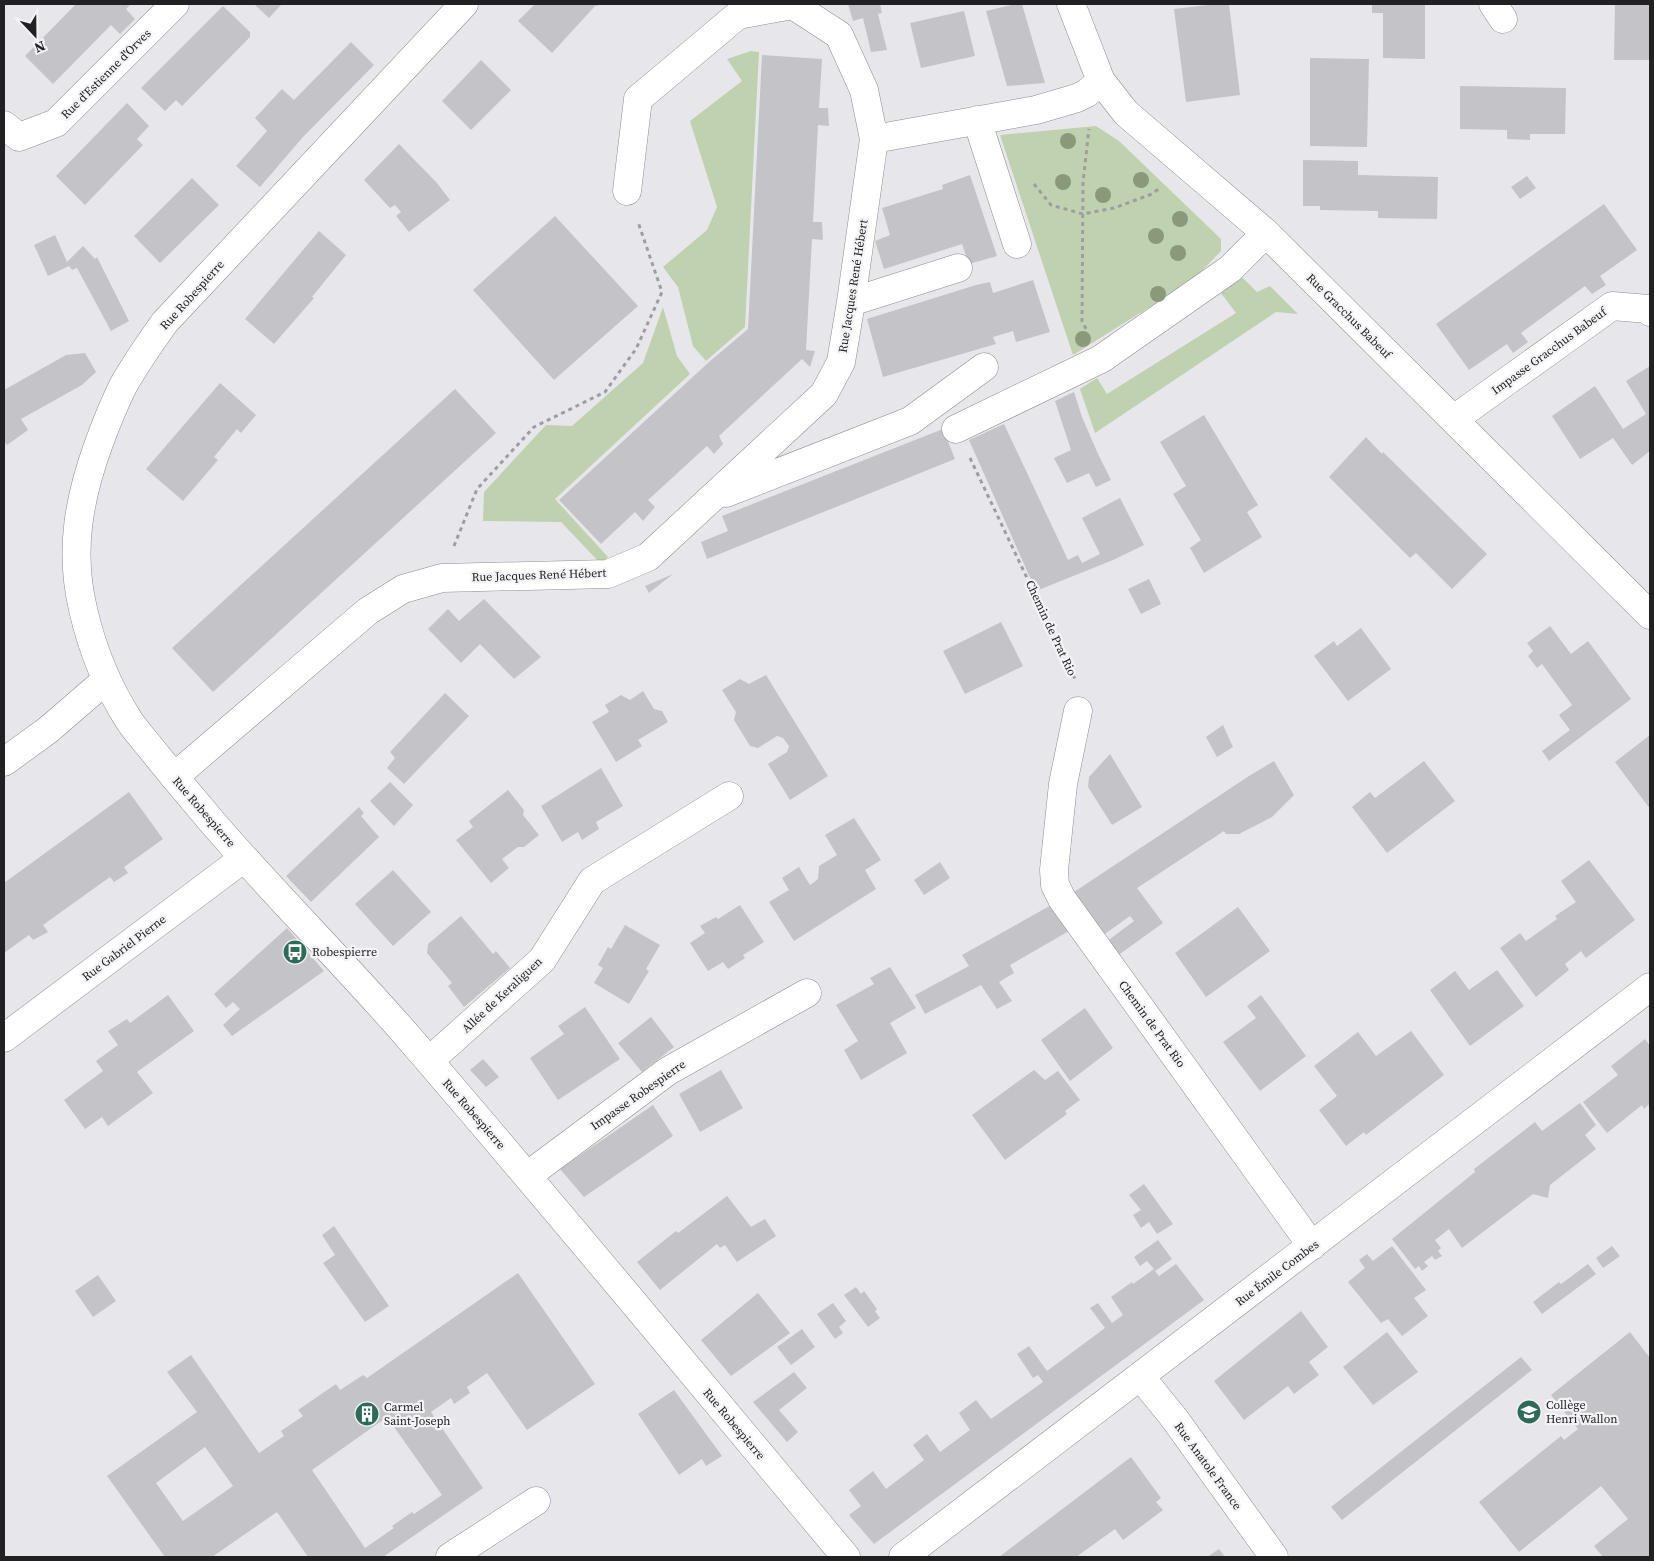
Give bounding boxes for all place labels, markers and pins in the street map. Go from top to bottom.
bus stop icon: Robespierre [282,939,308,965]
place label: Robespierre [312,944,377,960]
place label: Collège Henri Wallon [1546,1397,1618,1427]
place label: Carmel Saint-Joseph [384,1399,451,1429]
school or university icon: Collège Henri Wallon [1516,1399,1542,1425]
building icon: Carmel Saint-Joseph [354,1401,380,1427]

